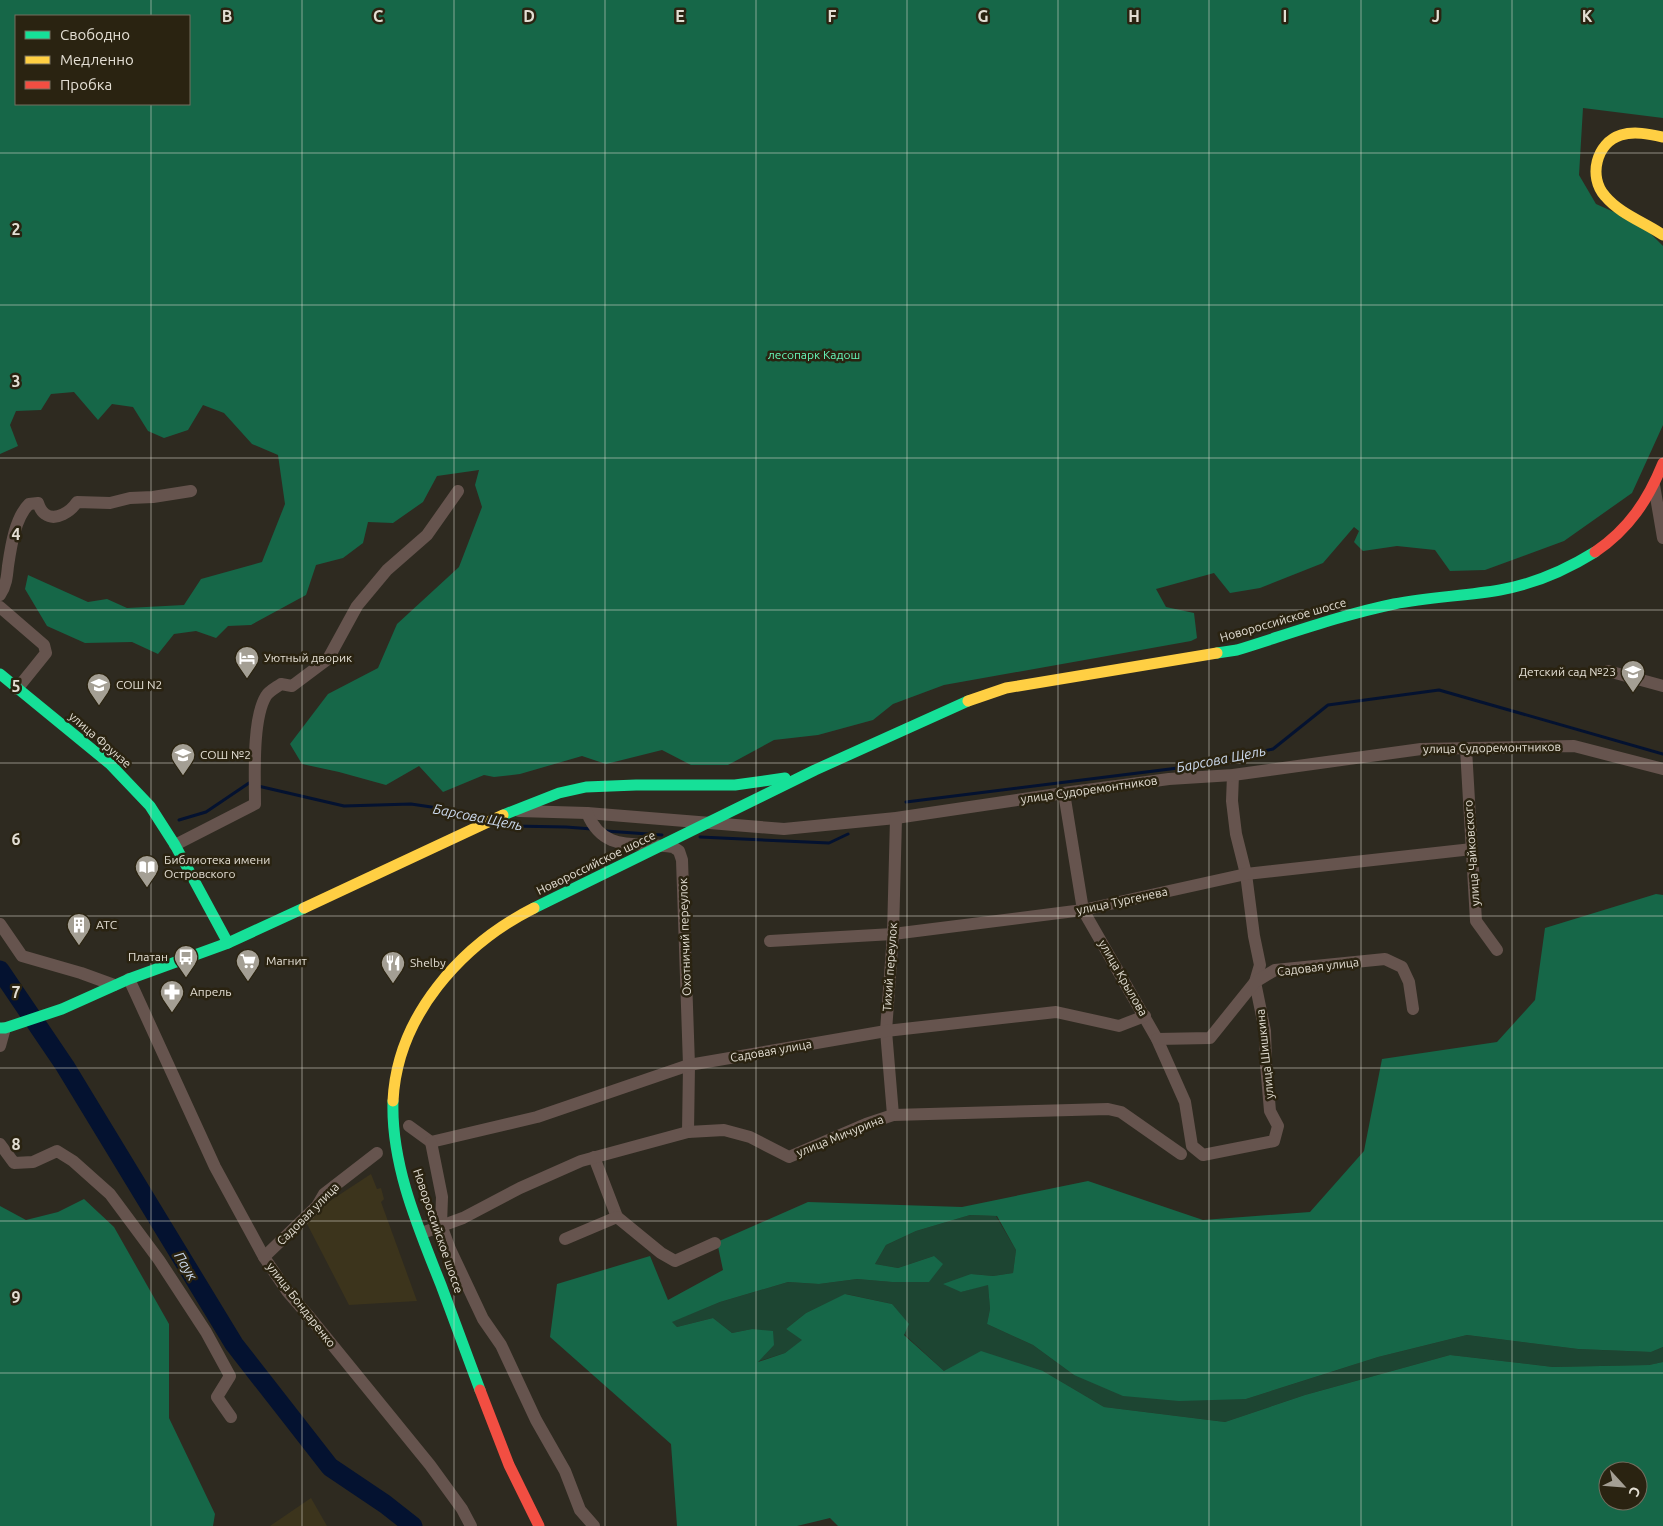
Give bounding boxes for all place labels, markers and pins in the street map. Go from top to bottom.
hotel icon: Уютный дворик [234,645,260,679]
place label: Уютный дворик [264,651,352,664]
school or university icon: Детский сад №23 [1620,659,1646,693]
place label: Детский сад №23 [1519,665,1616,678]
school or university icon: СОШ N2 [86,672,112,706]
place label: СОШ N2 [116,678,162,691]
school or university icon: СОШ №2 [170,742,196,776]
place label: СОШ №2 [200,748,251,761]
place label: Библиотека имени Островского [164,853,270,880]
library icon: Библиотека имени Островского [134,854,160,888]
building icon: АТС [66,912,92,946]
place label: АТС [96,918,118,931]
bus stop icon: Платан [173,944,199,978]
supermarket icon: Магнит [235,948,261,982]
place label: Платан [128,950,168,963]
restaurant icon: Shelby [380,950,406,984]
place label: Магнит [266,954,308,967]
place label: Shelby [410,956,446,969]
pharmacy icon: Апрель [159,979,185,1013]
place label: Апрель [190,985,232,998]

